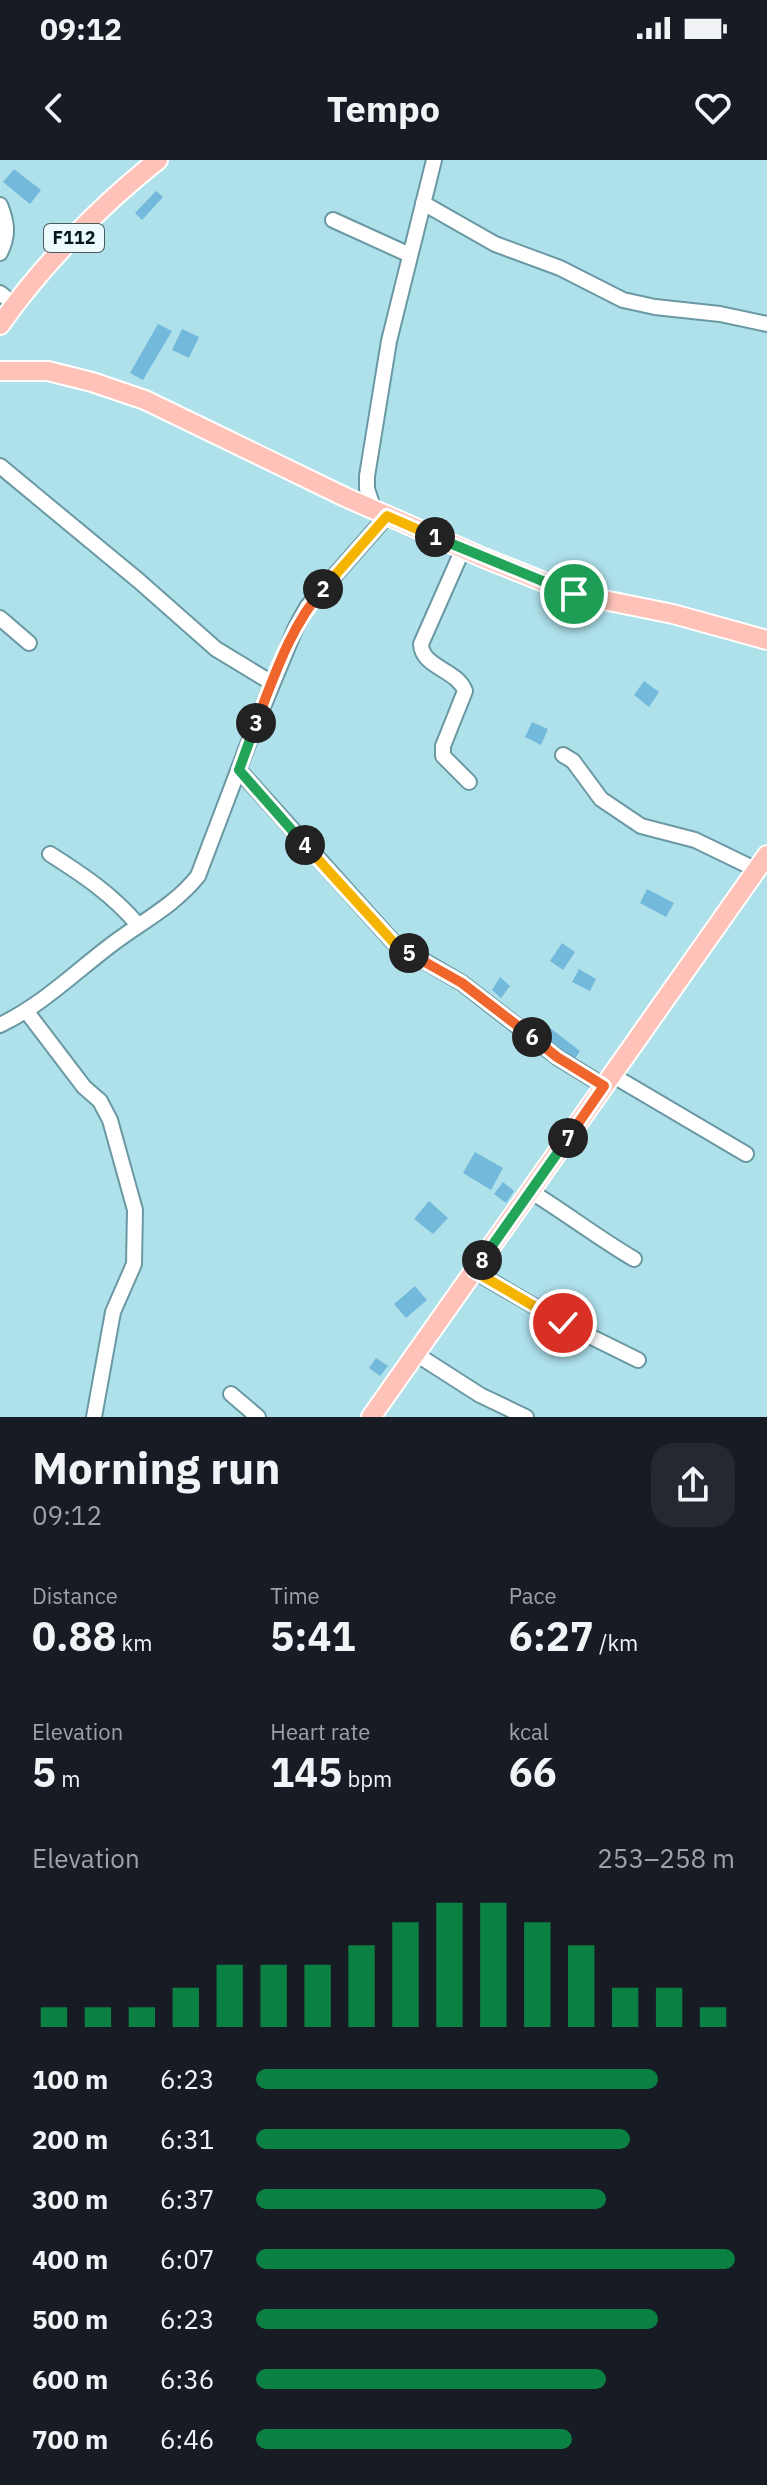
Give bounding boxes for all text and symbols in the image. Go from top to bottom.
text: 09:12 [40,9,122,48]
text: Tempo [327,85,440,132]
icon: back [32,86,76,130]
icon: heart [691,86,735,130]
road number: F112 [44,224,104,252]
pin: 1 [415,517,455,557]
text: 1 [428,522,442,551]
pin [540,560,608,628]
pin: 2 [303,569,343,609]
icon: arrive [552,572,596,616]
text: 2 [316,574,330,603]
pin: 3 [236,703,276,743]
text: 3 [249,708,263,737]
pin: 4 [285,825,325,865]
text: 4 [298,830,312,859]
pin: 5 [389,933,429,973]
text: 5 [402,938,416,967]
pin: 6 [512,1017,552,1057]
text: 6 [525,1022,539,1051]
pin: 7 [548,1118,588,1158]
text: 7 [561,1123,575,1152]
pin: 8 [462,1240,502,1280]
text: 8 [475,1245,489,1274]
pin [529,1289,597,1357]
icon: check [541,1301,585,1345]
text: Morning run [32,1439,281,1496]
button: share [651,1443,735,1527]
text: 09:12 [32,1498,102,1532]
text: Distance [32,1581,118,1610]
text: Time [270,1581,320,1610]
text: Pace [509,1581,557,1610]
text: 0.88 [32,1610,116,1662]
text: 5:41 [270,1610,356,1662]
text: 6:27 [509,1610,594,1662]
text: km [116,1628,152,1657]
text: /km [594,1628,638,1657]
text: Elevation [32,1717,123,1746]
text: Heart rate [270,1717,370,1746]
text: kcal [509,1717,549,1746]
text: 5 [32,1746,56,1798]
text: 145 [270,1746,342,1798]
text: 66 [509,1746,557,1798]
text: m [56,1764,80,1793]
text: bpm [342,1764,392,1793]
text: Elevation [32,1841,140,1875]
text: 253–258 m [597,1841,735,1875]
text: 100 m [32,2062,108,2096]
text: 6:23 [160,2062,214,2096]
text: 200 m [32,2122,108,2156]
text: 6:31 [160,2122,214,2156]
text: 300 m [32,2182,108,2216]
text: 6:37 [160,2182,214,2216]
text: 400 m [32,2242,108,2276]
text: 6:07 [160,2242,214,2276]
text: 500 m [32,2302,108,2336]
text: 6:23 [160,2302,214,2336]
text: 600 m [32,2362,108,2396]
text: 6:36 [160,2362,214,2396]
text: 700 m [32,2422,108,2456]
text: 6:46 [160,2422,214,2456]

